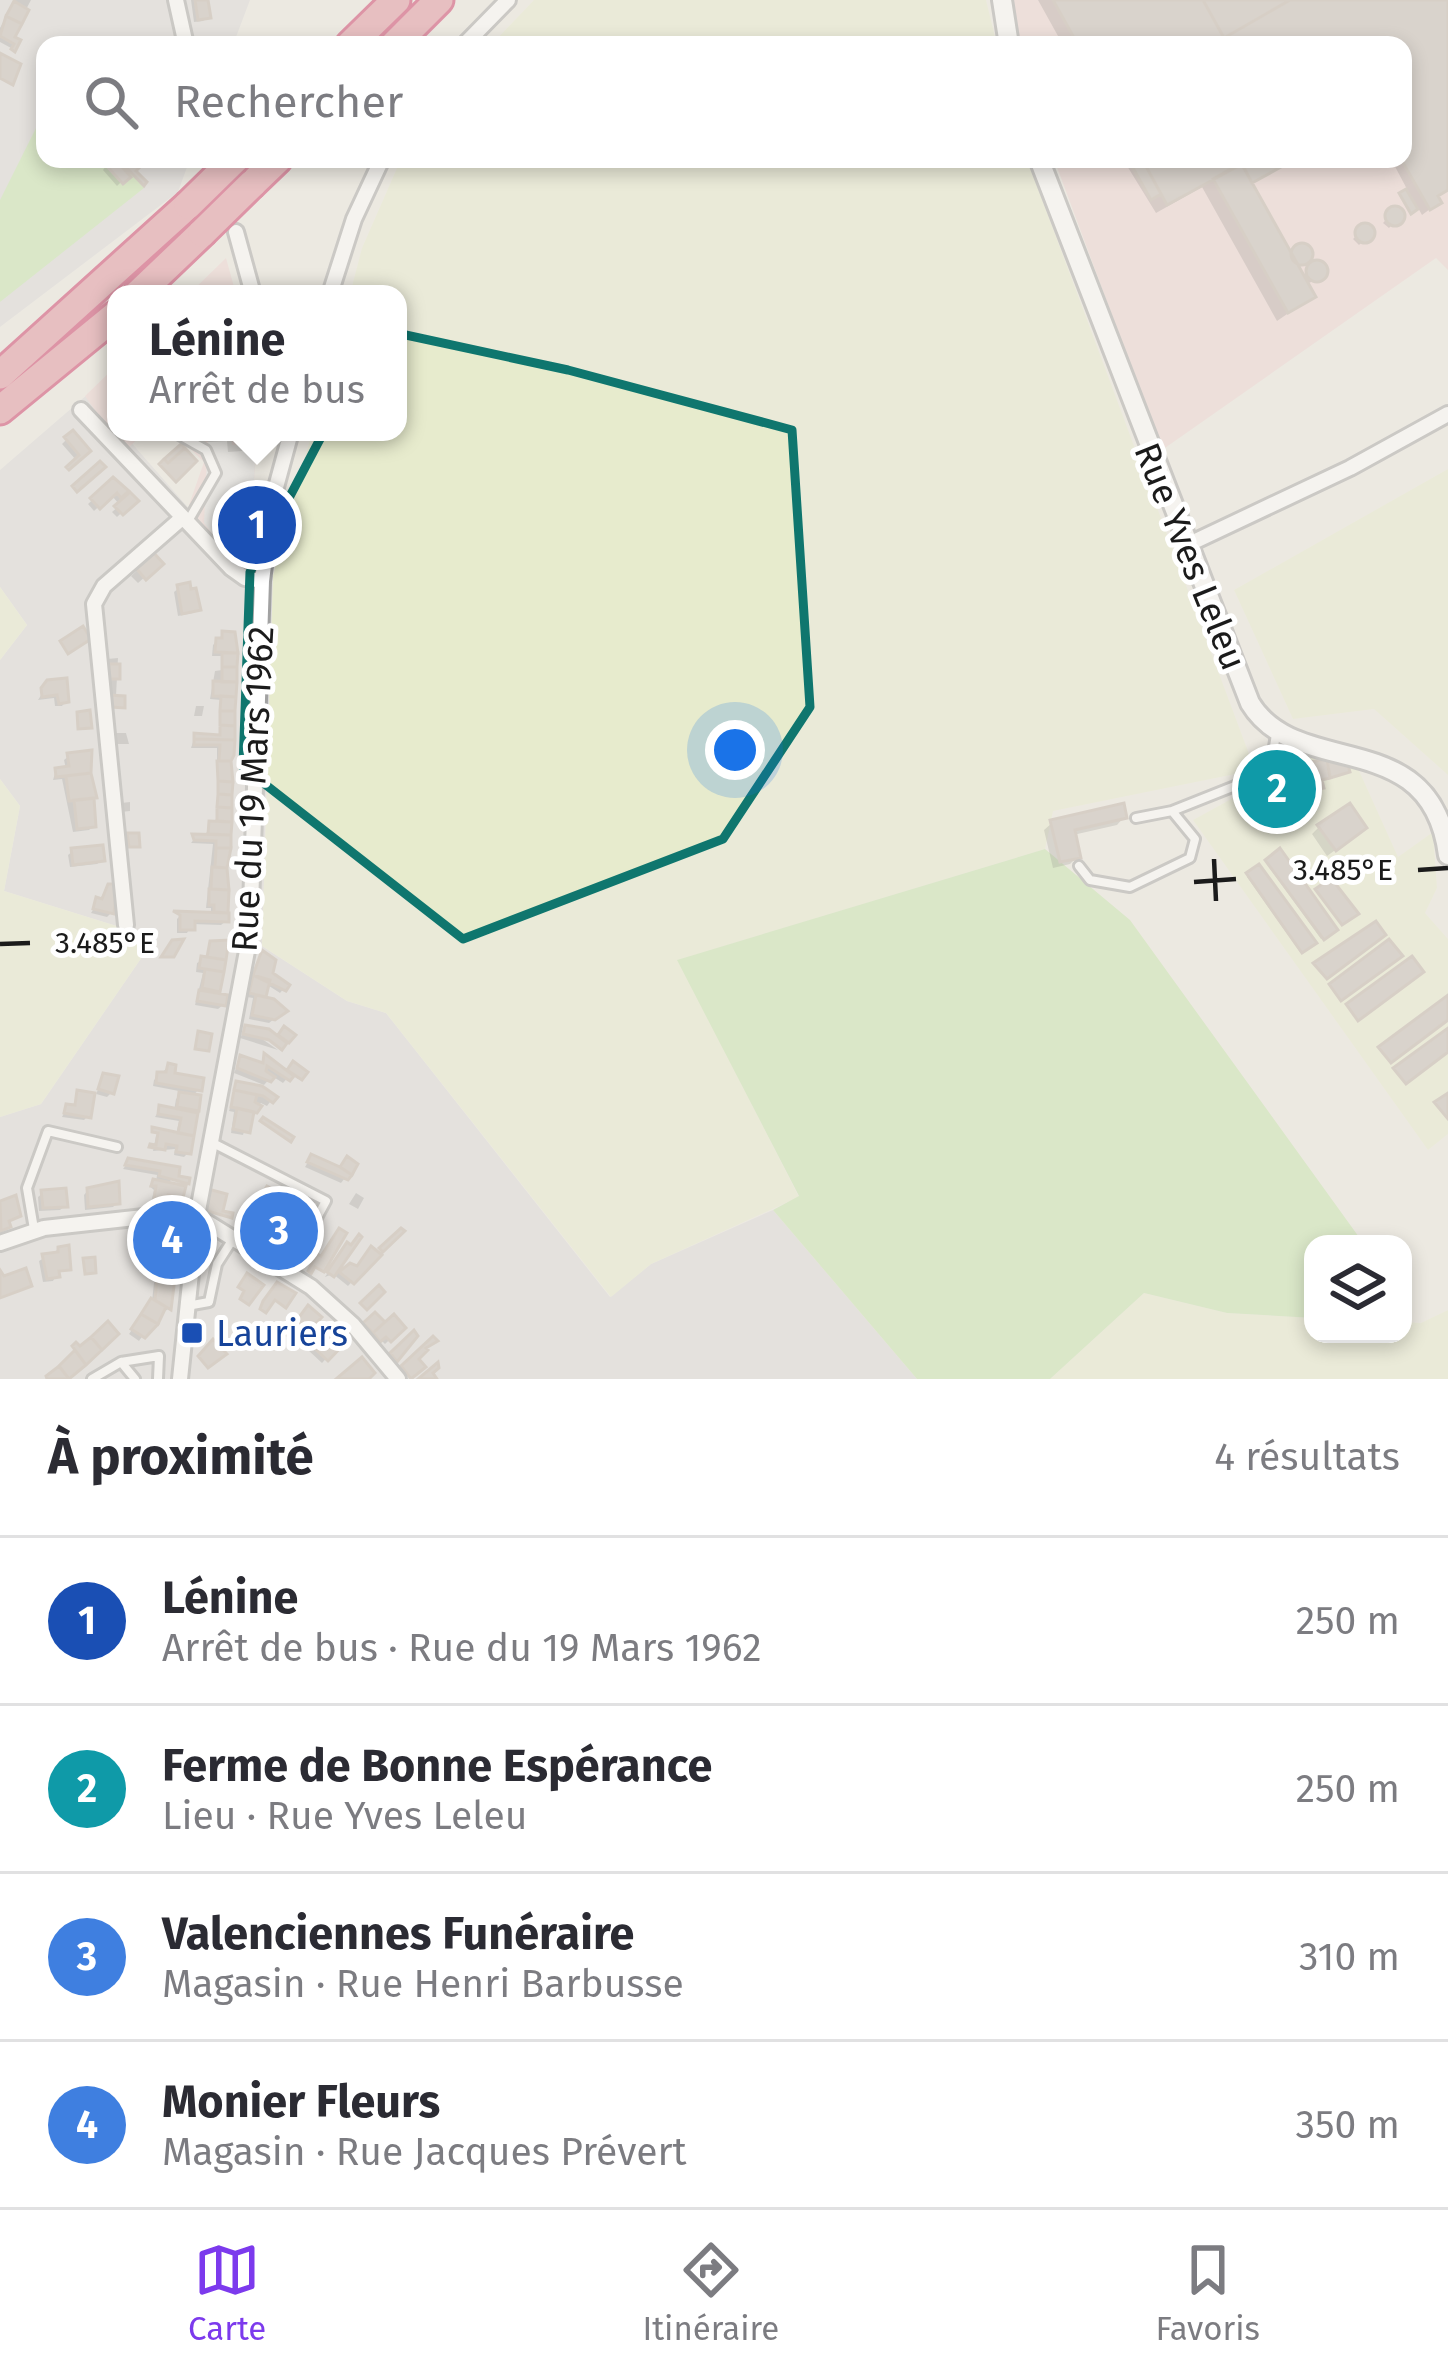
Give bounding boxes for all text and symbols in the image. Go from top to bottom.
search box [36,36,1412,168]
icon: search [78,69,144,135]
text: Rechercher [174,75,403,129]
popup [107,285,407,441]
text: Lénine [149,313,285,367]
text: Arrêt de bus [149,367,365,413]
street label: Rue Yves Leleu [1125,436,1256,676]
pin: 1 [218,480,296,570]
street label: Rue du 19 Mars 1962 [222,625,284,953]
your location [705,720,765,780]
pin: 2 [1238,744,1316,834]
text: 3.485°E [1293,852,1393,888]
text: 3.485°E [55,925,155,961]
pin: 3 [240,1186,318,1276]
pin: 4 [133,1195,211,1285]
map controls [1304,1235,1412,1343]
button: layers [1304,1235,1412,1343]
place label: Lauriers [216,1312,348,1356]
marker: Lauriers [179,1320,205,1346]
text: À proximité [48,1426,314,1488]
text: 4 résultats [1214,1434,1400,1480]
text: Lénine [162,1571,298,1625]
text: 1 [78,1598,96,1644]
text: 250 m [1296,1598,1400,1644]
text: Arrêt de bus · Rue du 19 Mars 1962 [162,1625,761,1671]
text: Ferme de Bonne Espérance [162,1739,712,1793]
text: 2 [77,1766,97,1812]
text: 250 m [1296,1766,1400,1812]
text: Lieu · Rue Yves Leleu [162,1793,528,1839]
text: Valenciennes Funéraire [162,1907,634,1961]
text: 3 [77,1934,97,1980]
text: 310 m [1299,1934,1400,1980]
text: Magasin · Rue Henri Barbusse [162,1961,684,2007]
text: Monier Fleurs [162,2075,440,2129]
text: 4 [76,2102,98,2148]
text: 350 m [1295,2102,1400,2148]
text: Magasin · Rue Jacques Prévert [162,2129,687,2175]
tab: Carte [188,2237,266,2349]
tab: Itinéraire [642,2237,779,2349]
tab: Favoris [1155,2237,1260,2349]

